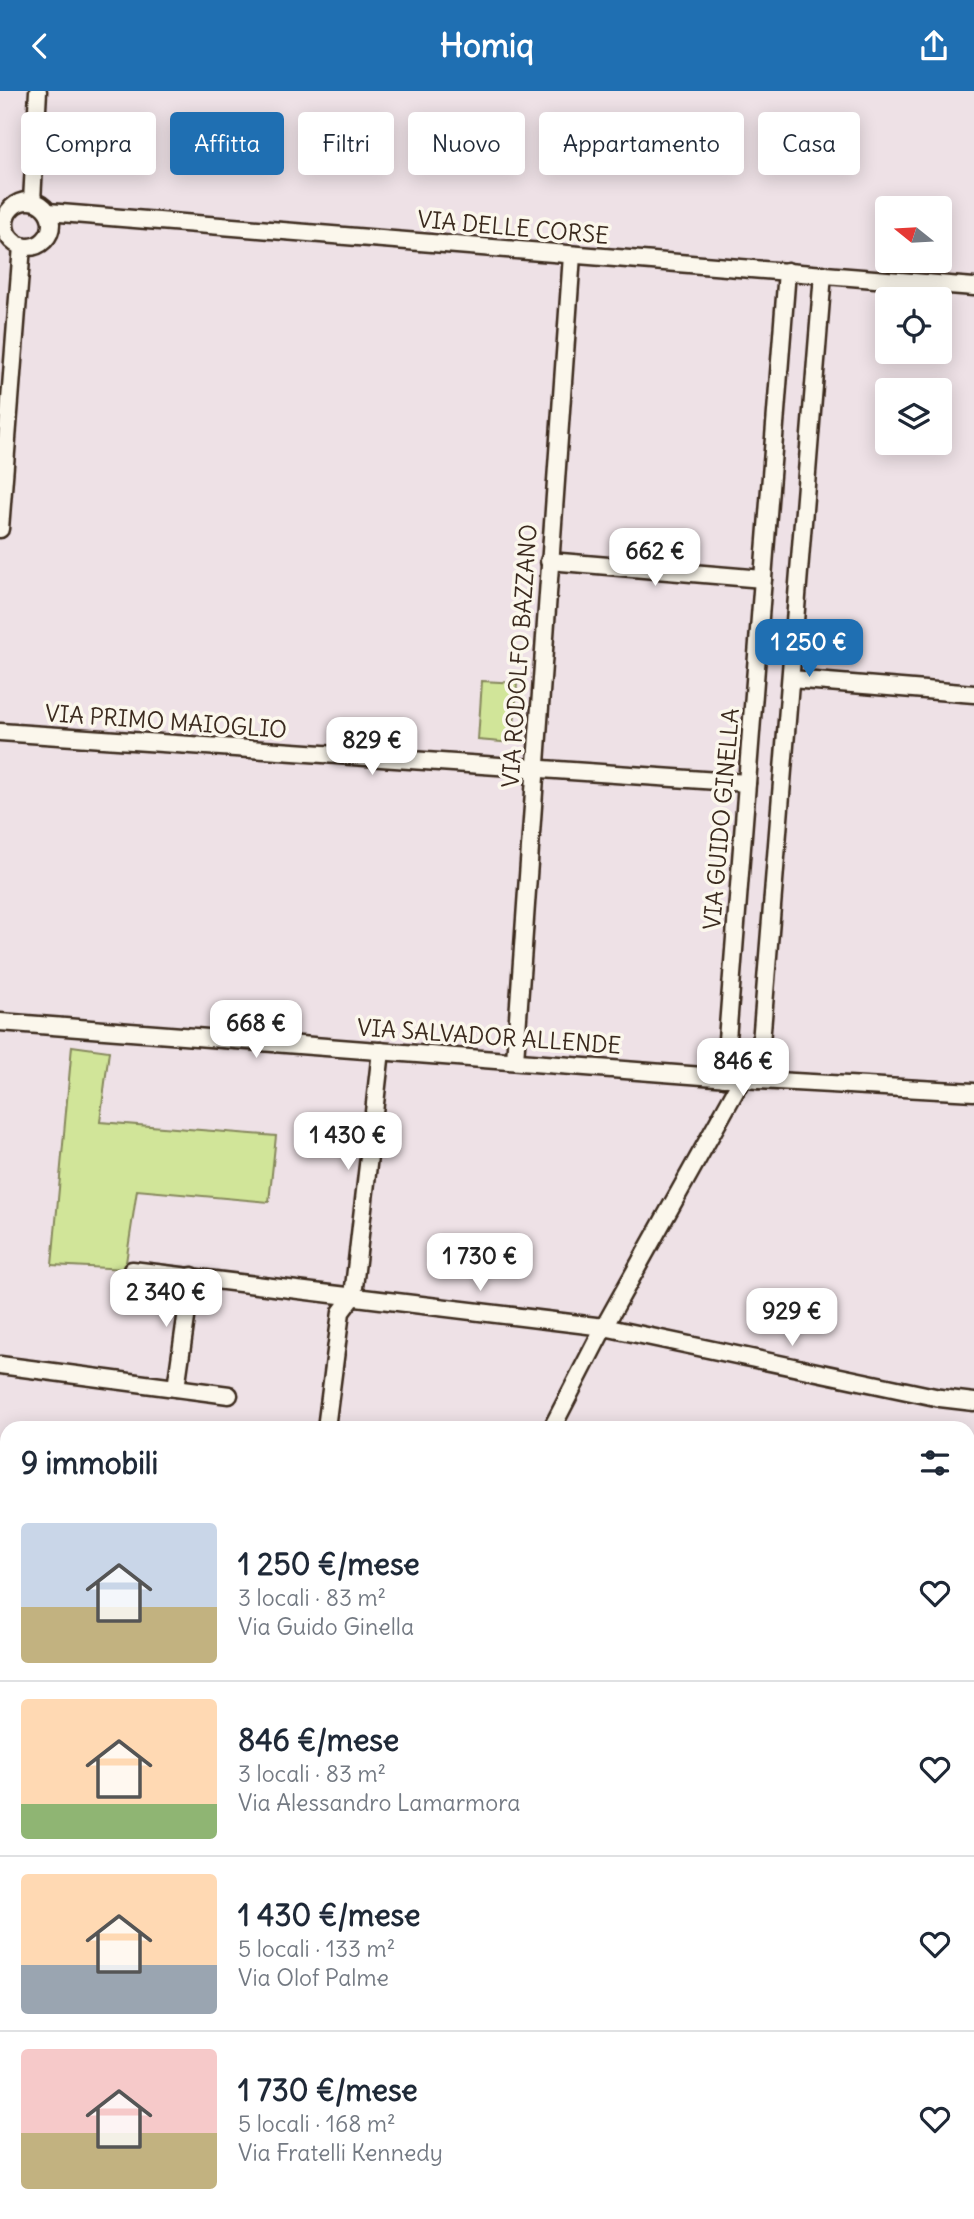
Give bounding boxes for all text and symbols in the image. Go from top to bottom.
text: Homiq [440,25,534,66]
icon: back [21,27,59,65]
icon: share [915,27,953,65]
chip: Compra [21,112,156,175]
chip: Affitta [170,112,284,175]
chip: Filtri [298,112,394,175]
chip: Nuovo [408,112,525,175]
chip: Appartamento [539,112,744,175]
chip: Casa [758,112,860,175]
north arrow [875,196,952,273]
map controls [875,196,952,455]
street label: VIA DELLE CORSE [416,204,610,250]
button: locate [875,287,952,364]
button: layers [875,378,952,455]
street label: VIA RODOLFO BAZZANO [495,523,543,789]
pin: 662 € [606,529,704,588]
text: 662 € [625,536,685,565]
pin: 1 250 € [744,619,874,679]
text: 1 250 € [771,627,847,656]
street label: VIA PRIMO MAIOGLIO [44,698,288,744]
street label: VIA GUIDO GINELLA [697,707,745,931]
pin: 829 € [323,717,421,777]
text: 829 € [342,725,402,754]
pin: 668 € [207,1000,305,1060]
text: 668 € [226,1008,286,1037]
street label: VIA SALVADOR ALLENDE [356,1012,622,1060]
pin: 846 € [694,1039,792,1098]
text: 846 € [713,1046,773,1075]
pin: 1 430 € [283,1112,413,1172]
text: 1 430 € [310,1120,386,1149]
pin: 1 730 € [415,1233,545,1293]
text: 1 730 € [443,1241,517,1270]
pin: 2 340 € [101,1269,231,1329]
text: 2 340 € [126,1277,206,1306]
pin: 929 € [743,1289,841,1348]
text: 929 € [762,1296,822,1325]
text: 9 immobili [21,1444,158,1482]
icon: filters [916,1444,954,1482]
text: 1 250 €/mese [238,1545,420,1583]
icon: home [77,1551,161,1635]
icon: heart [916,1574,954,1612]
text: 3 locali · 83 m² [238,1583,386,1612]
text: Via Guido Ginella [238,1612,414,1641]
text: 846 €/mese [238,1721,399,1759]
icon: home [77,1727,161,1811]
icon: heart [916,1750,954,1788]
text: 3 locali · 83 m² [238,1759,386,1788]
text: Via Alessandro Lamarmora [238,1788,520,1817]
text: 1 430 €/mese [238,1896,420,1934]
icon: home [77,1902,161,1986]
icon: heart [916,1925,954,1963]
text: 5 locali · 133 m² [238,1934,395,1963]
text: Via Olof Palme [238,1963,389,1992]
text: 1 730 €/mese [238,2071,418,2109]
icon: home [77,2077,161,2161]
icon: heart [916,2100,954,2138]
text: 5 locali · 168 m² [238,2109,396,2138]
text: Via Fratelli Kennedy [238,2138,443,2167]

